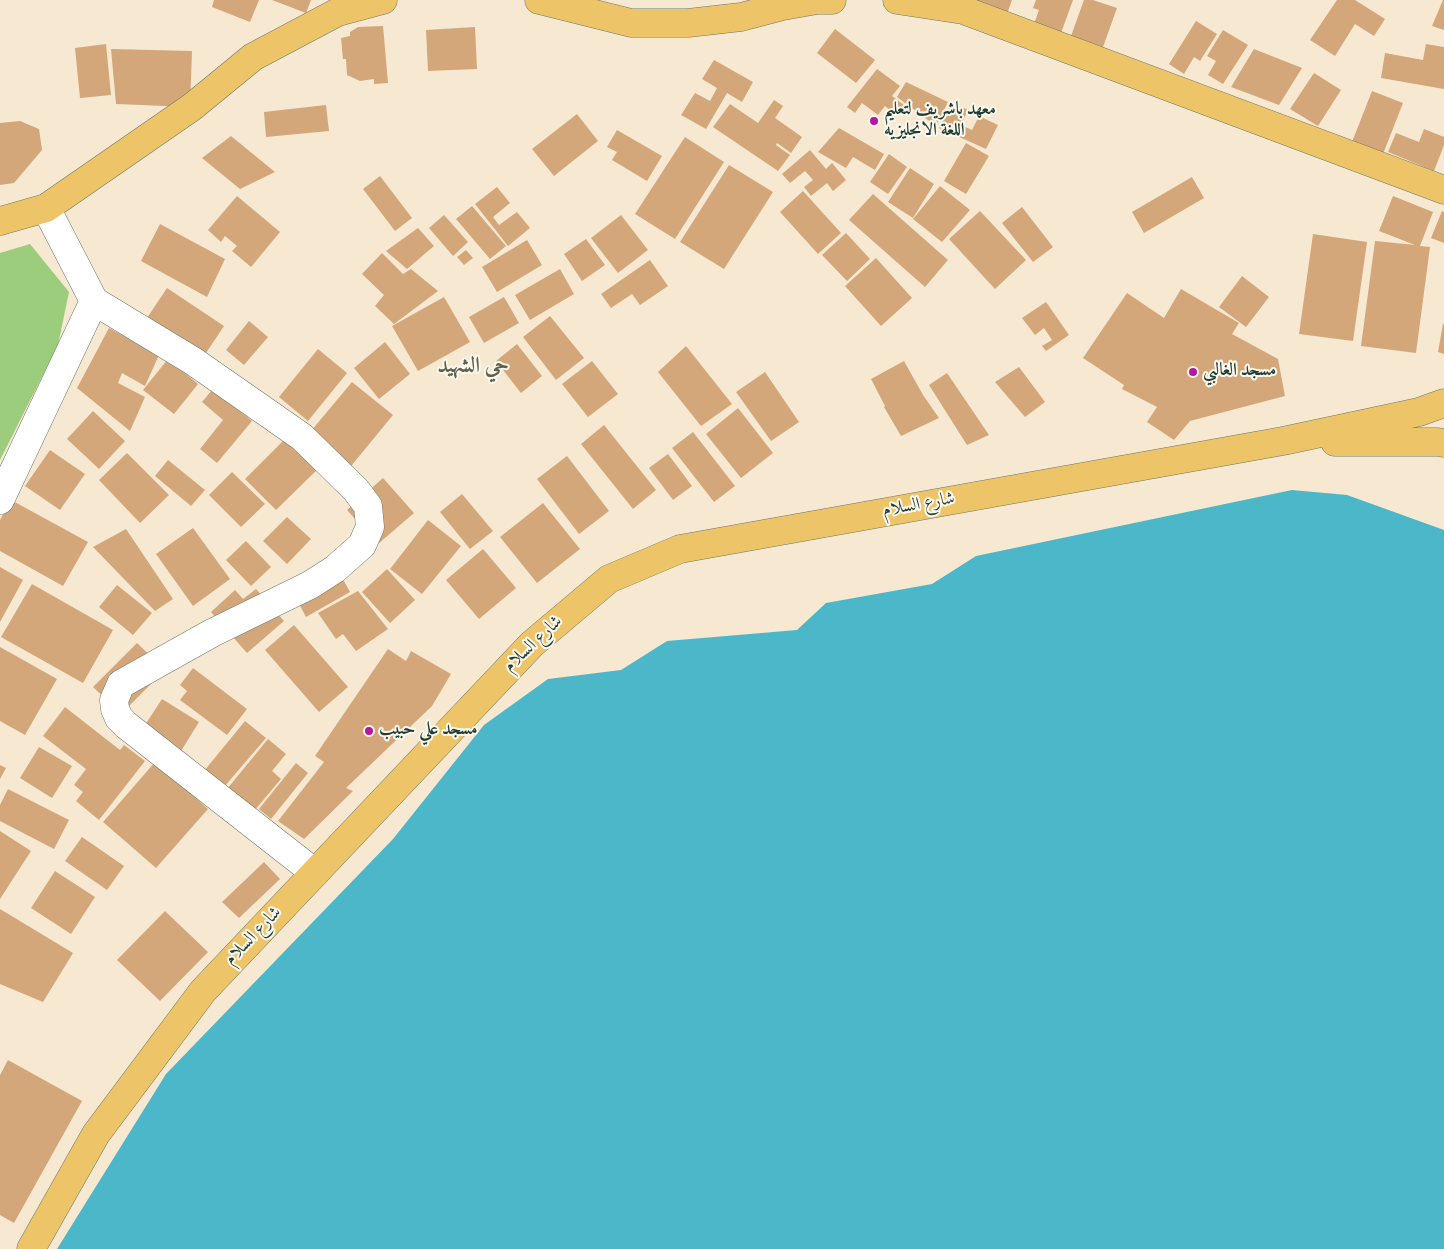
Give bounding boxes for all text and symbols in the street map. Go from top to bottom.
place label: معهد باشريف لتعليم اللغة الانجليزيه [884,100,996,142]
marker: معهد باشريف لتعليم اللغة الانجليزيه [868,115,880,127]
district label: حي الشهيد [437,355,509,381]
place label: مسجد الغالبي [1203,361,1276,383]
marker: مسجد الغالبي [1187,366,1199,378]
street label: شارع السلام [881,489,957,523]
street label: شارع السلام [500,612,568,678]
place label: مسجد علي حبيب [379,720,477,742]
marker: مسجد علي حبيب [363,725,375,737]
street label: شارع السلام [221,903,287,971]

